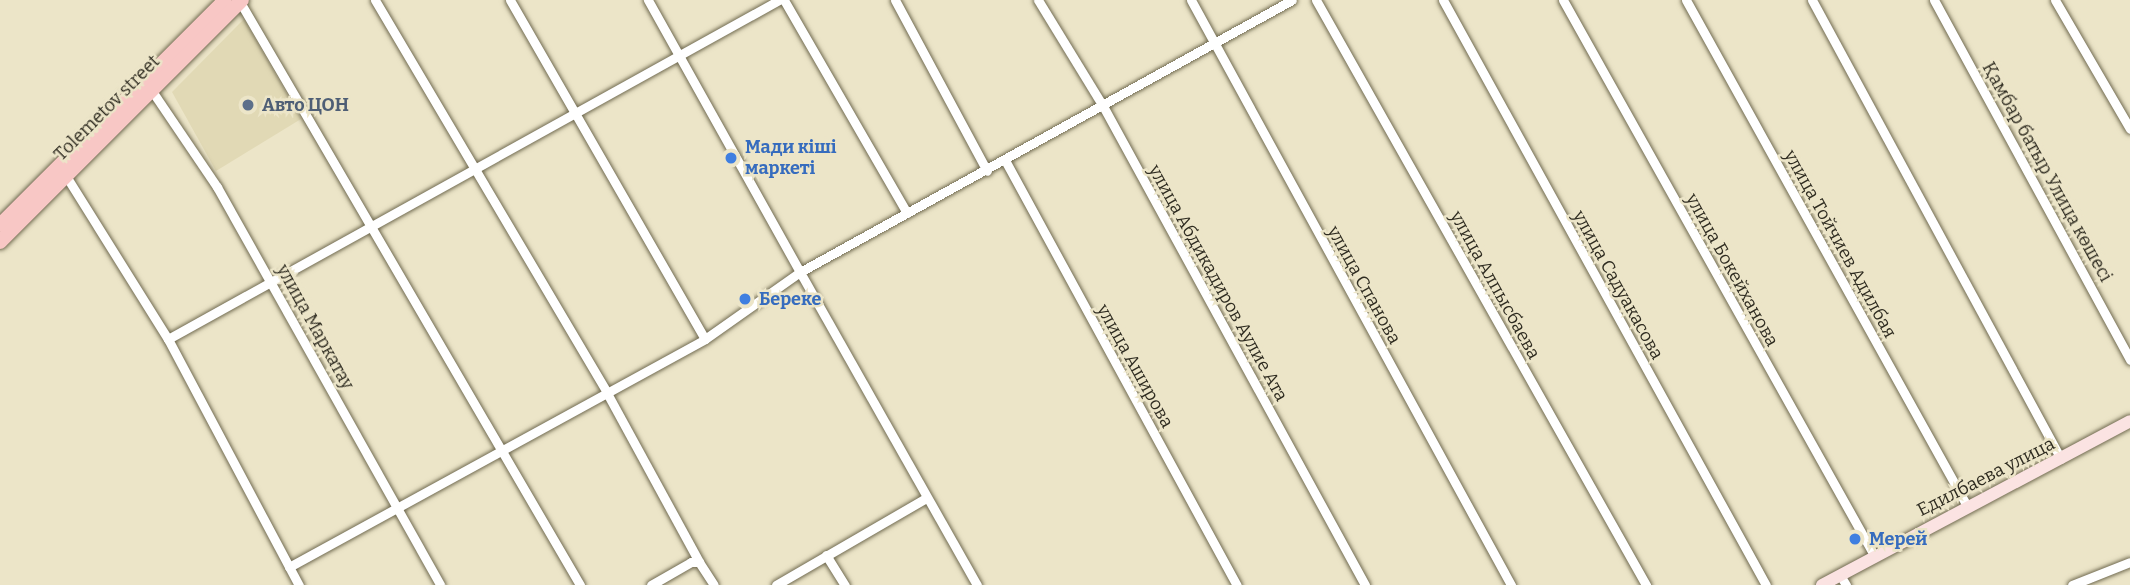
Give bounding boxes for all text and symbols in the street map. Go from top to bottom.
street label: Tolemetov street [50,51,164,165]
street label: Қамбар батыр Улица көшесі [1977,58,2117,286]
place label: Авто ЦОН [262,94,349,116]
marker: Авто ЦОН [240,97,256,113]
place label: Мади кіші маркеті [745,137,837,180]
street label: улица Тойчиев Адилбая [1779,146,1901,342]
marker: Мади кіші маркеті [723,150,739,166]
street label: улица Абдикадиров Аулие Ата [1144,161,1292,405]
street label: улица Бокейханова [1681,190,1783,350]
street label: улица Алпысбаева [1445,207,1545,363]
street label: улица Садуакасова [1568,207,1668,363]
street label: улица Спанова [1323,222,1405,348]
street label: улица Маркатау [272,261,358,393]
place label: Береке [759,288,821,310]
marker: Береке [737,291,753,307]
street label: улица Аширова [1092,300,1178,432]
street label: Едилбаева улица [1914,433,2058,521]
place label: Мерей [1869,528,1927,550]
marker: Мерей [1847,531,1863,547]

